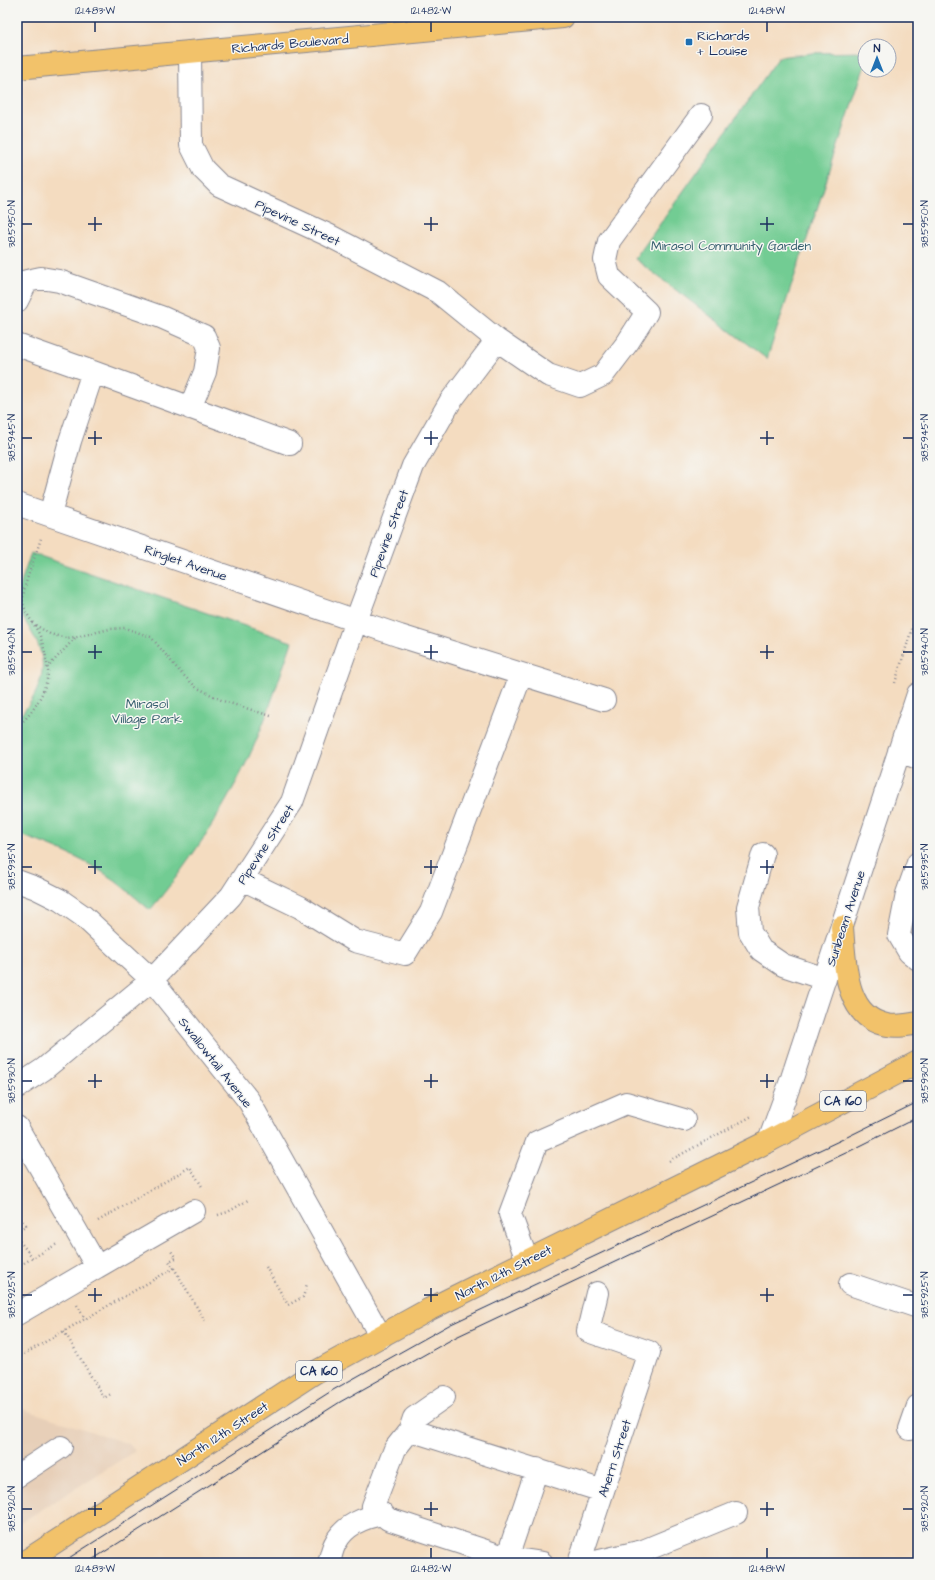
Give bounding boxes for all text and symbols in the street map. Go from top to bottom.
text: 121.483°W [75,4,115,18]
text: 121.482°W [411,4,452,18]
text: 121.481°W [749,4,786,18]
place label: Richards + Louise [697,27,750,60]
street label: Richards Boulevard [231,30,350,58]
marker: Richards + Louise [684,37,694,47]
north arrow [857,38,897,78]
text: N [874,41,881,56]
street label: Pipevine Street [252,195,344,251]
text: 38.5950°N [5,200,19,248]
text: 38.5950°N [918,200,932,248]
park label: Mirasol Community Garden [651,237,811,256]
text: 38.5945°N [5,414,19,462]
text: 38.5945°N [918,414,932,462]
street label: Pipevine Street [365,486,413,580]
street label: Ringlet Avenue [142,540,229,586]
text: 38.5940°N [5,628,19,676]
text: 38.5940°N [918,628,932,676]
park label: Mirasol Village Park [112,695,182,729]
street label: Pipevine Street [233,800,299,888]
text: 38.5935°N [5,844,19,890]
text: 38.5935°N [918,844,932,890]
street label: Sunbeam Avenue [822,868,870,969]
street label: Swallowtail Avenue [174,1013,256,1112]
text: 38.5930°N [5,1058,19,1104]
text: 38.5930°N [918,1058,932,1104]
road number: CA 160 [820,1091,866,1111]
street label: North 12th Street [452,1241,555,1305]
text: 38.5925°N [5,1271,19,1319]
text: 38.5925°N [918,1271,932,1319]
road number: CA 160 [296,1361,342,1381]
street label: North 12th Street [173,1397,272,1470]
street label: Ahern Street [594,1416,636,1500]
text: 38.5920°N [5,1486,19,1532]
text: 38.5920°N [918,1486,932,1532]
text: 121.483°W [75,1562,115,1576]
text: 121.482°W [411,1562,452,1576]
text: 121.481°W [749,1562,786,1576]

